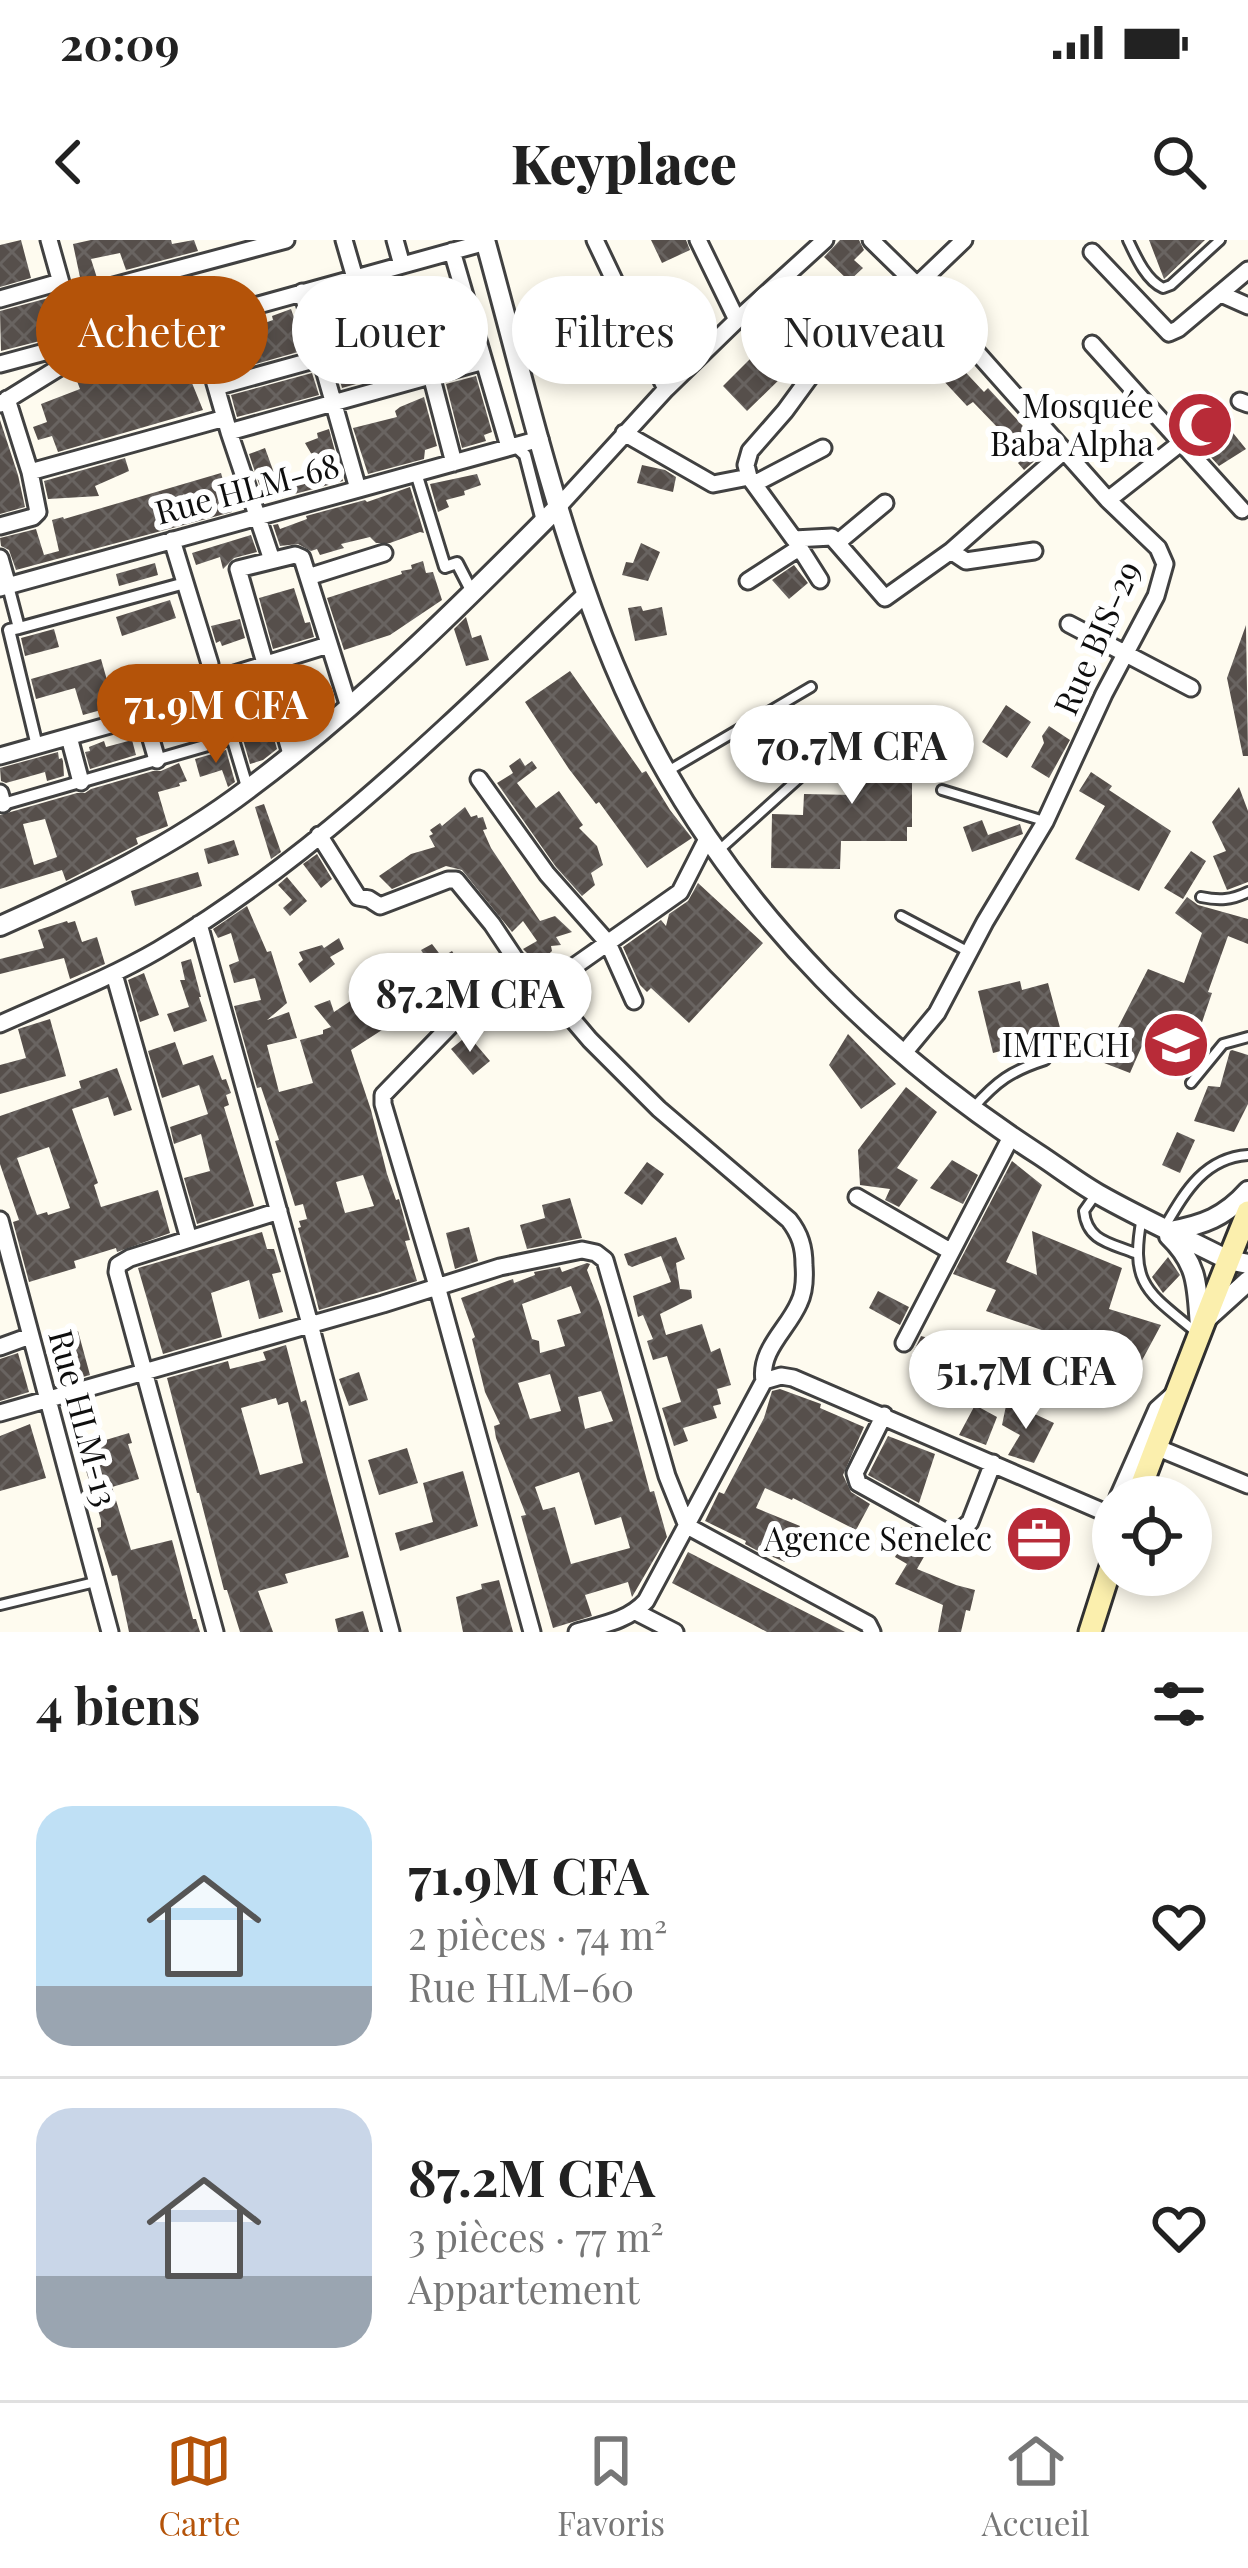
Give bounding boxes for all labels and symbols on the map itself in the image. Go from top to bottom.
place label: Mosquée Baba Alpha [990,382,1155,464]
mosque icon: Mosquée Baba Alpha [1165,390,1235,460]
street label: Rue HLM-68 [150,441,343,533]
street label: Rue BIS-29 [1042,553,1149,721]
pin: 71.9M CFA [79,664,353,766]
pin: 70.7M CFA [715,705,989,807]
pin: 87.2M CFA [333,953,607,1055]
school or university icon: IMTECH [1141,1010,1211,1080]
place label: IMTECH [1002,1021,1130,1065]
street label: Rue HLM-13 [40,1324,130,1511]
pin: 51.7M CFA [889,1330,1163,1432]
office icon: Agence Senelec [1004,1504,1074,1574]
place label: Agence Senelec [763,1515,992,1559]

